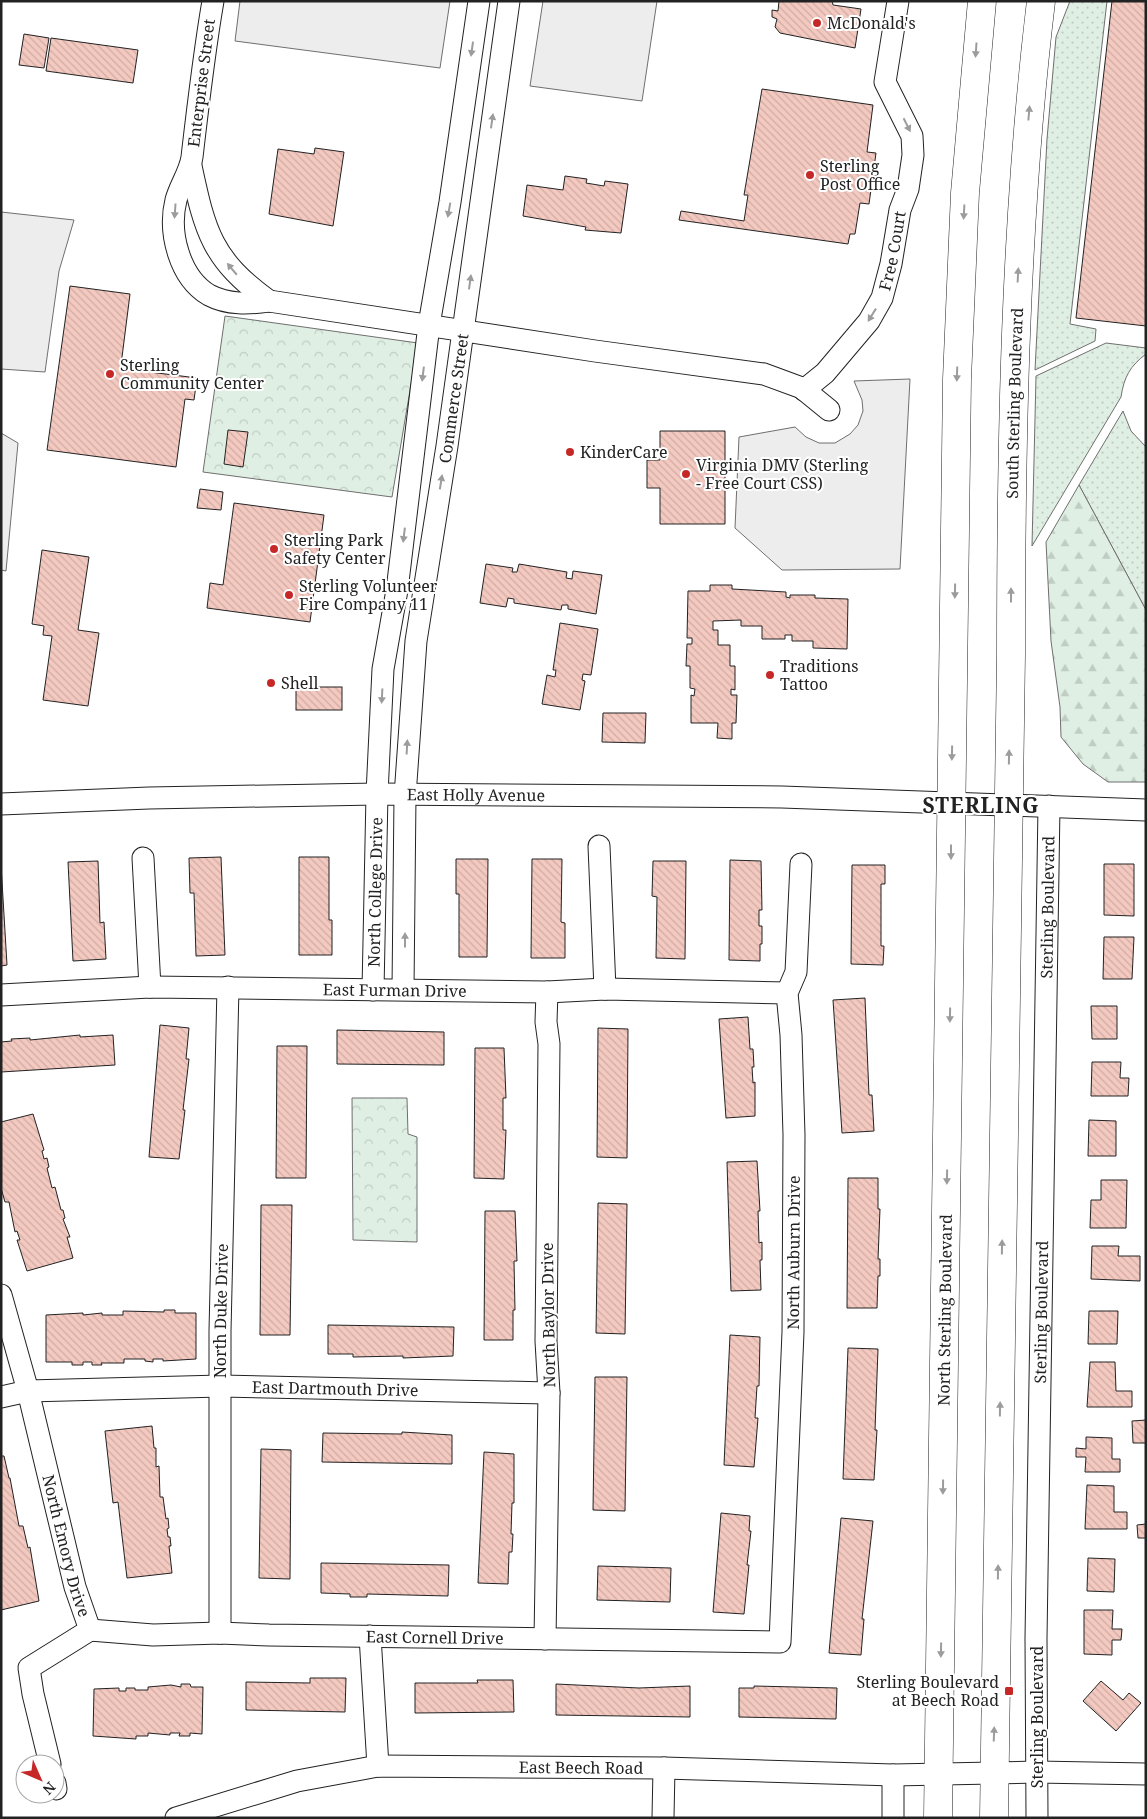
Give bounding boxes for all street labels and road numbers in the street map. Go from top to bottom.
street label: Enterprise Street [182,17,220,148]
street label: Free Court [873,209,911,293]
street label: South Sterling Boulevard [1001,307,1028,499]
street label: Commerce Street [433,332,474,465]
street label: East Holly Avenue [407,783,545,806]
street label: North College Drive [362,817,388,967]
street label: Sterling Boulevard [1035,835,1060,979]
street label: East Furman Drive [323,978,467,1002]
street label: North Auburn Drive [782,1175,805,1330]
street label: North Sterling Boulevard [932,1214,957,1406]
street label: Sterling Boulevard [1029,1240,1053,1384]
street label: North Baylor Drive [536,1242,560,1388]
street label: North Duke Drive [209,1243,233,1378]
street label: East Dartmouth Drive [252,1376,419,1401]
street label: North Emory Drive [37,1472,96,1620]
street label: East Cornell Drive [366,1625,504,1649]
street label: Sterling Boulevard [1026,1646,1048,1788]
street label: East Beech Road [519,1756,644,1779]

